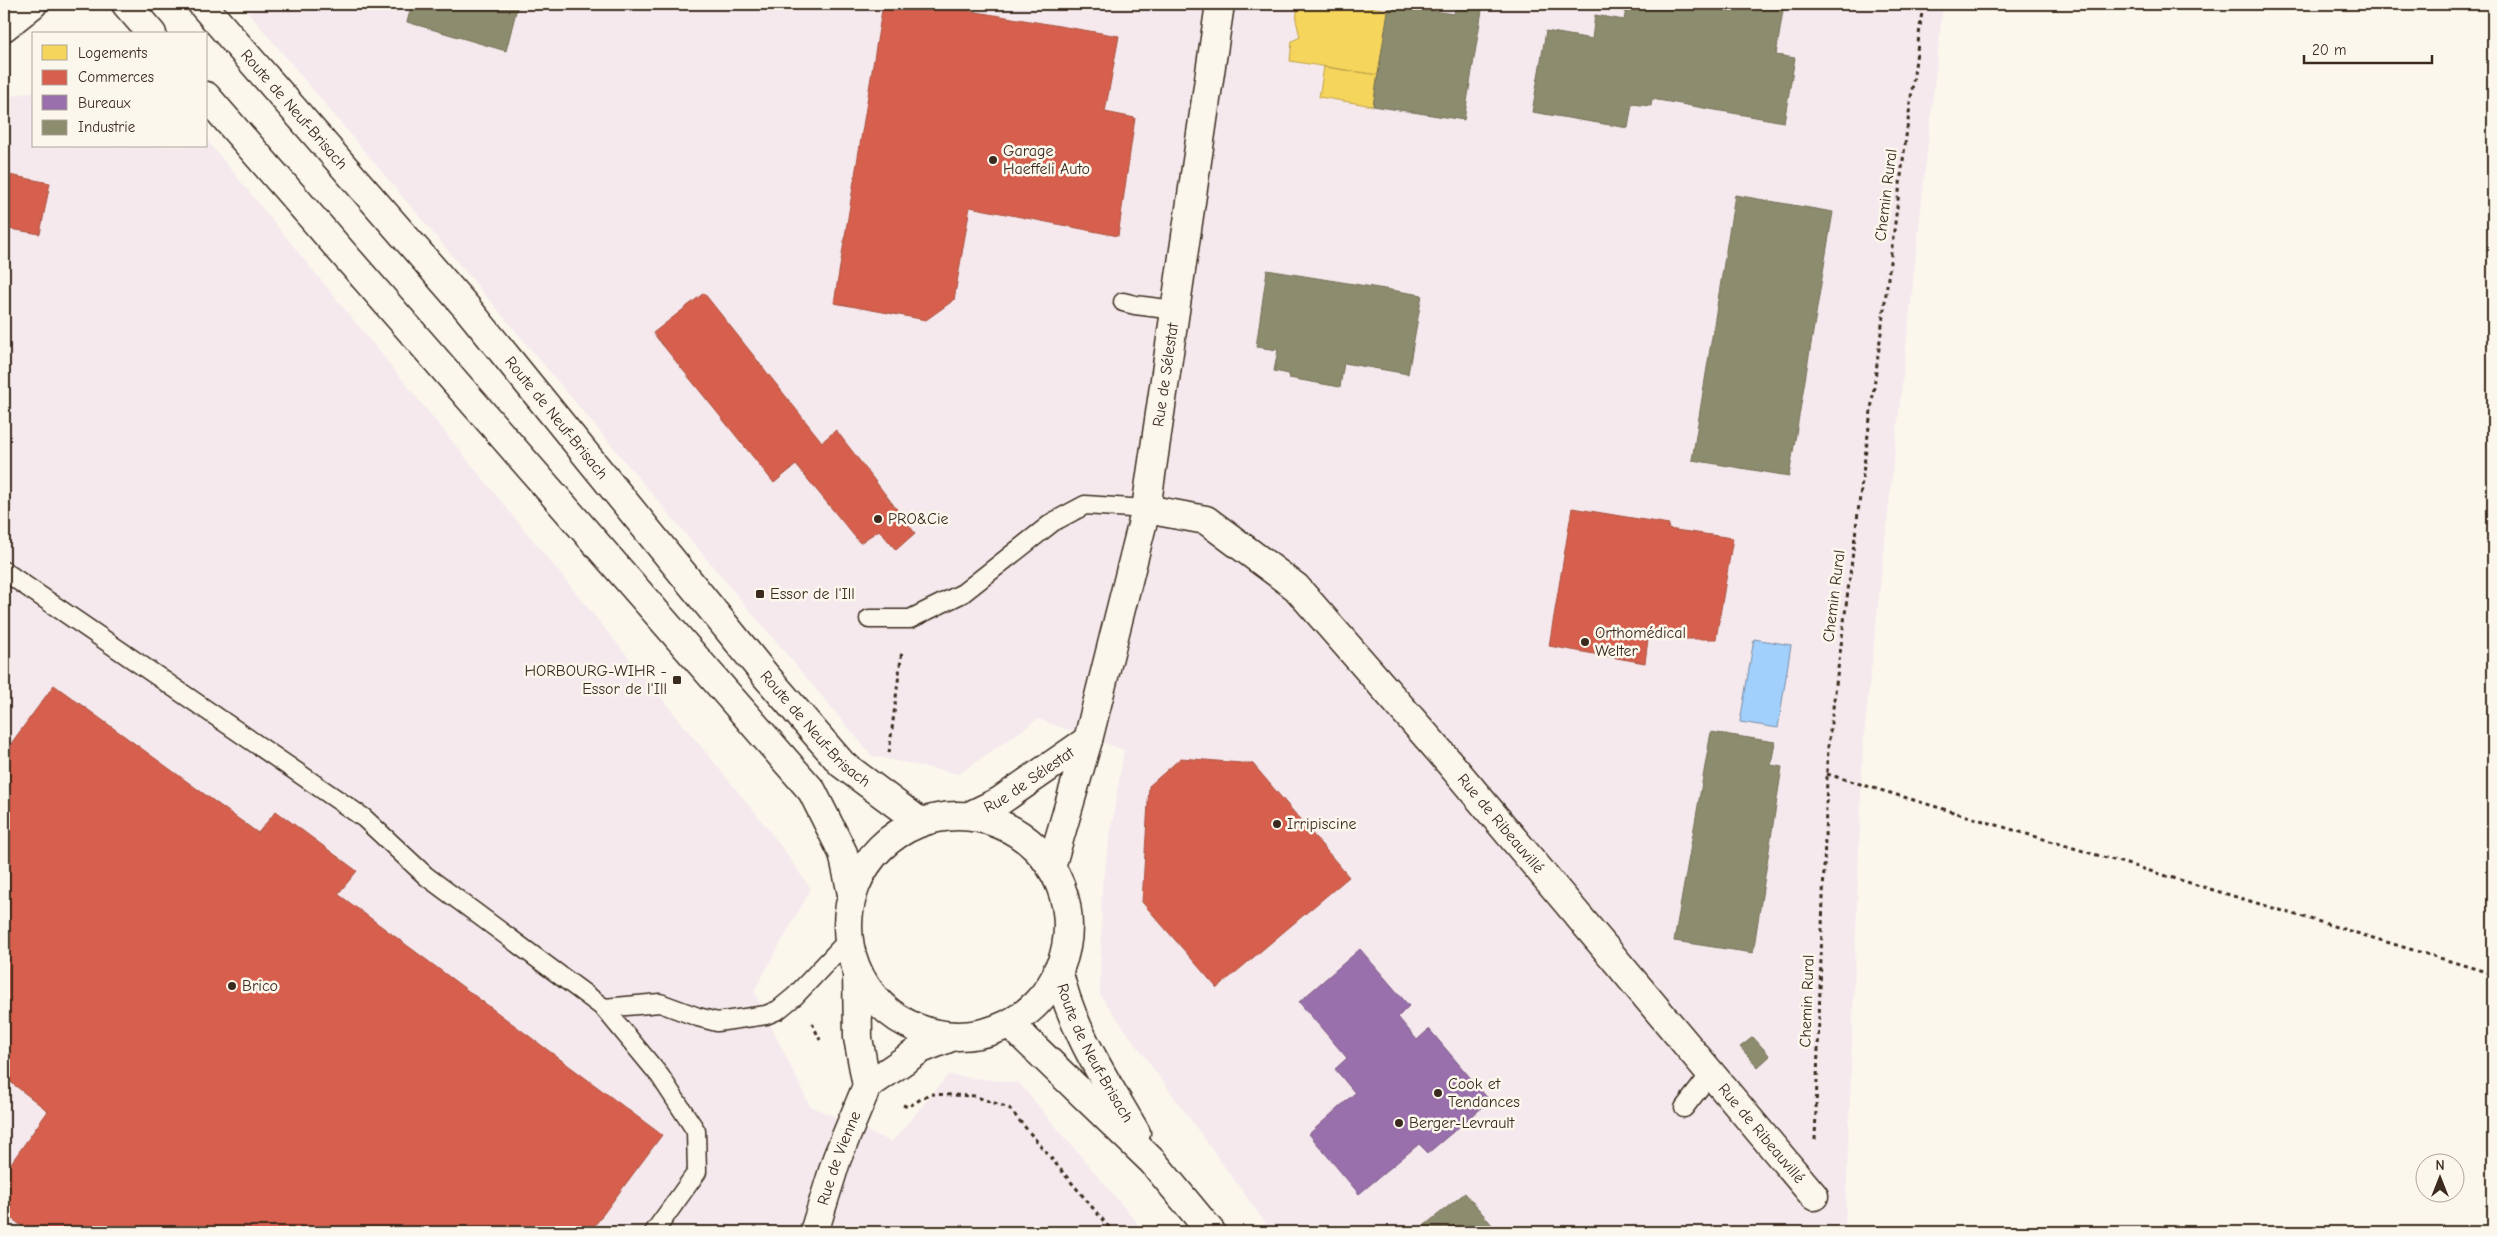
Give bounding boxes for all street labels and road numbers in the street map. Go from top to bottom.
street label: Route de Neuf-Brisach [237,46,351,173]
street label: Chemin Rural [1871,148,1901,242]
street label: Rue de Sélestat [1149,321,1182,428]
street label: Route de Neuf-Brisach [501,353,612,483]
street label: Chemin Rural [1819,549,1849,643]
street label: Route de Neuf-Brisach [757,667,874,791]
street label: Rue de Sélestat [981,743,1078,816]
street label: Rue de Ribeauvillé [1454,770,1548,877]
street label: Chemin Rural [1796,954,1818,1048]
street label: Route de Neuf-Brisach [1053,981,1137,1126]
street label: Rue de Ribeauvillé [1714,1080,1808,1187]
street label: Rue de Vienne [814,1108,865,1207]

